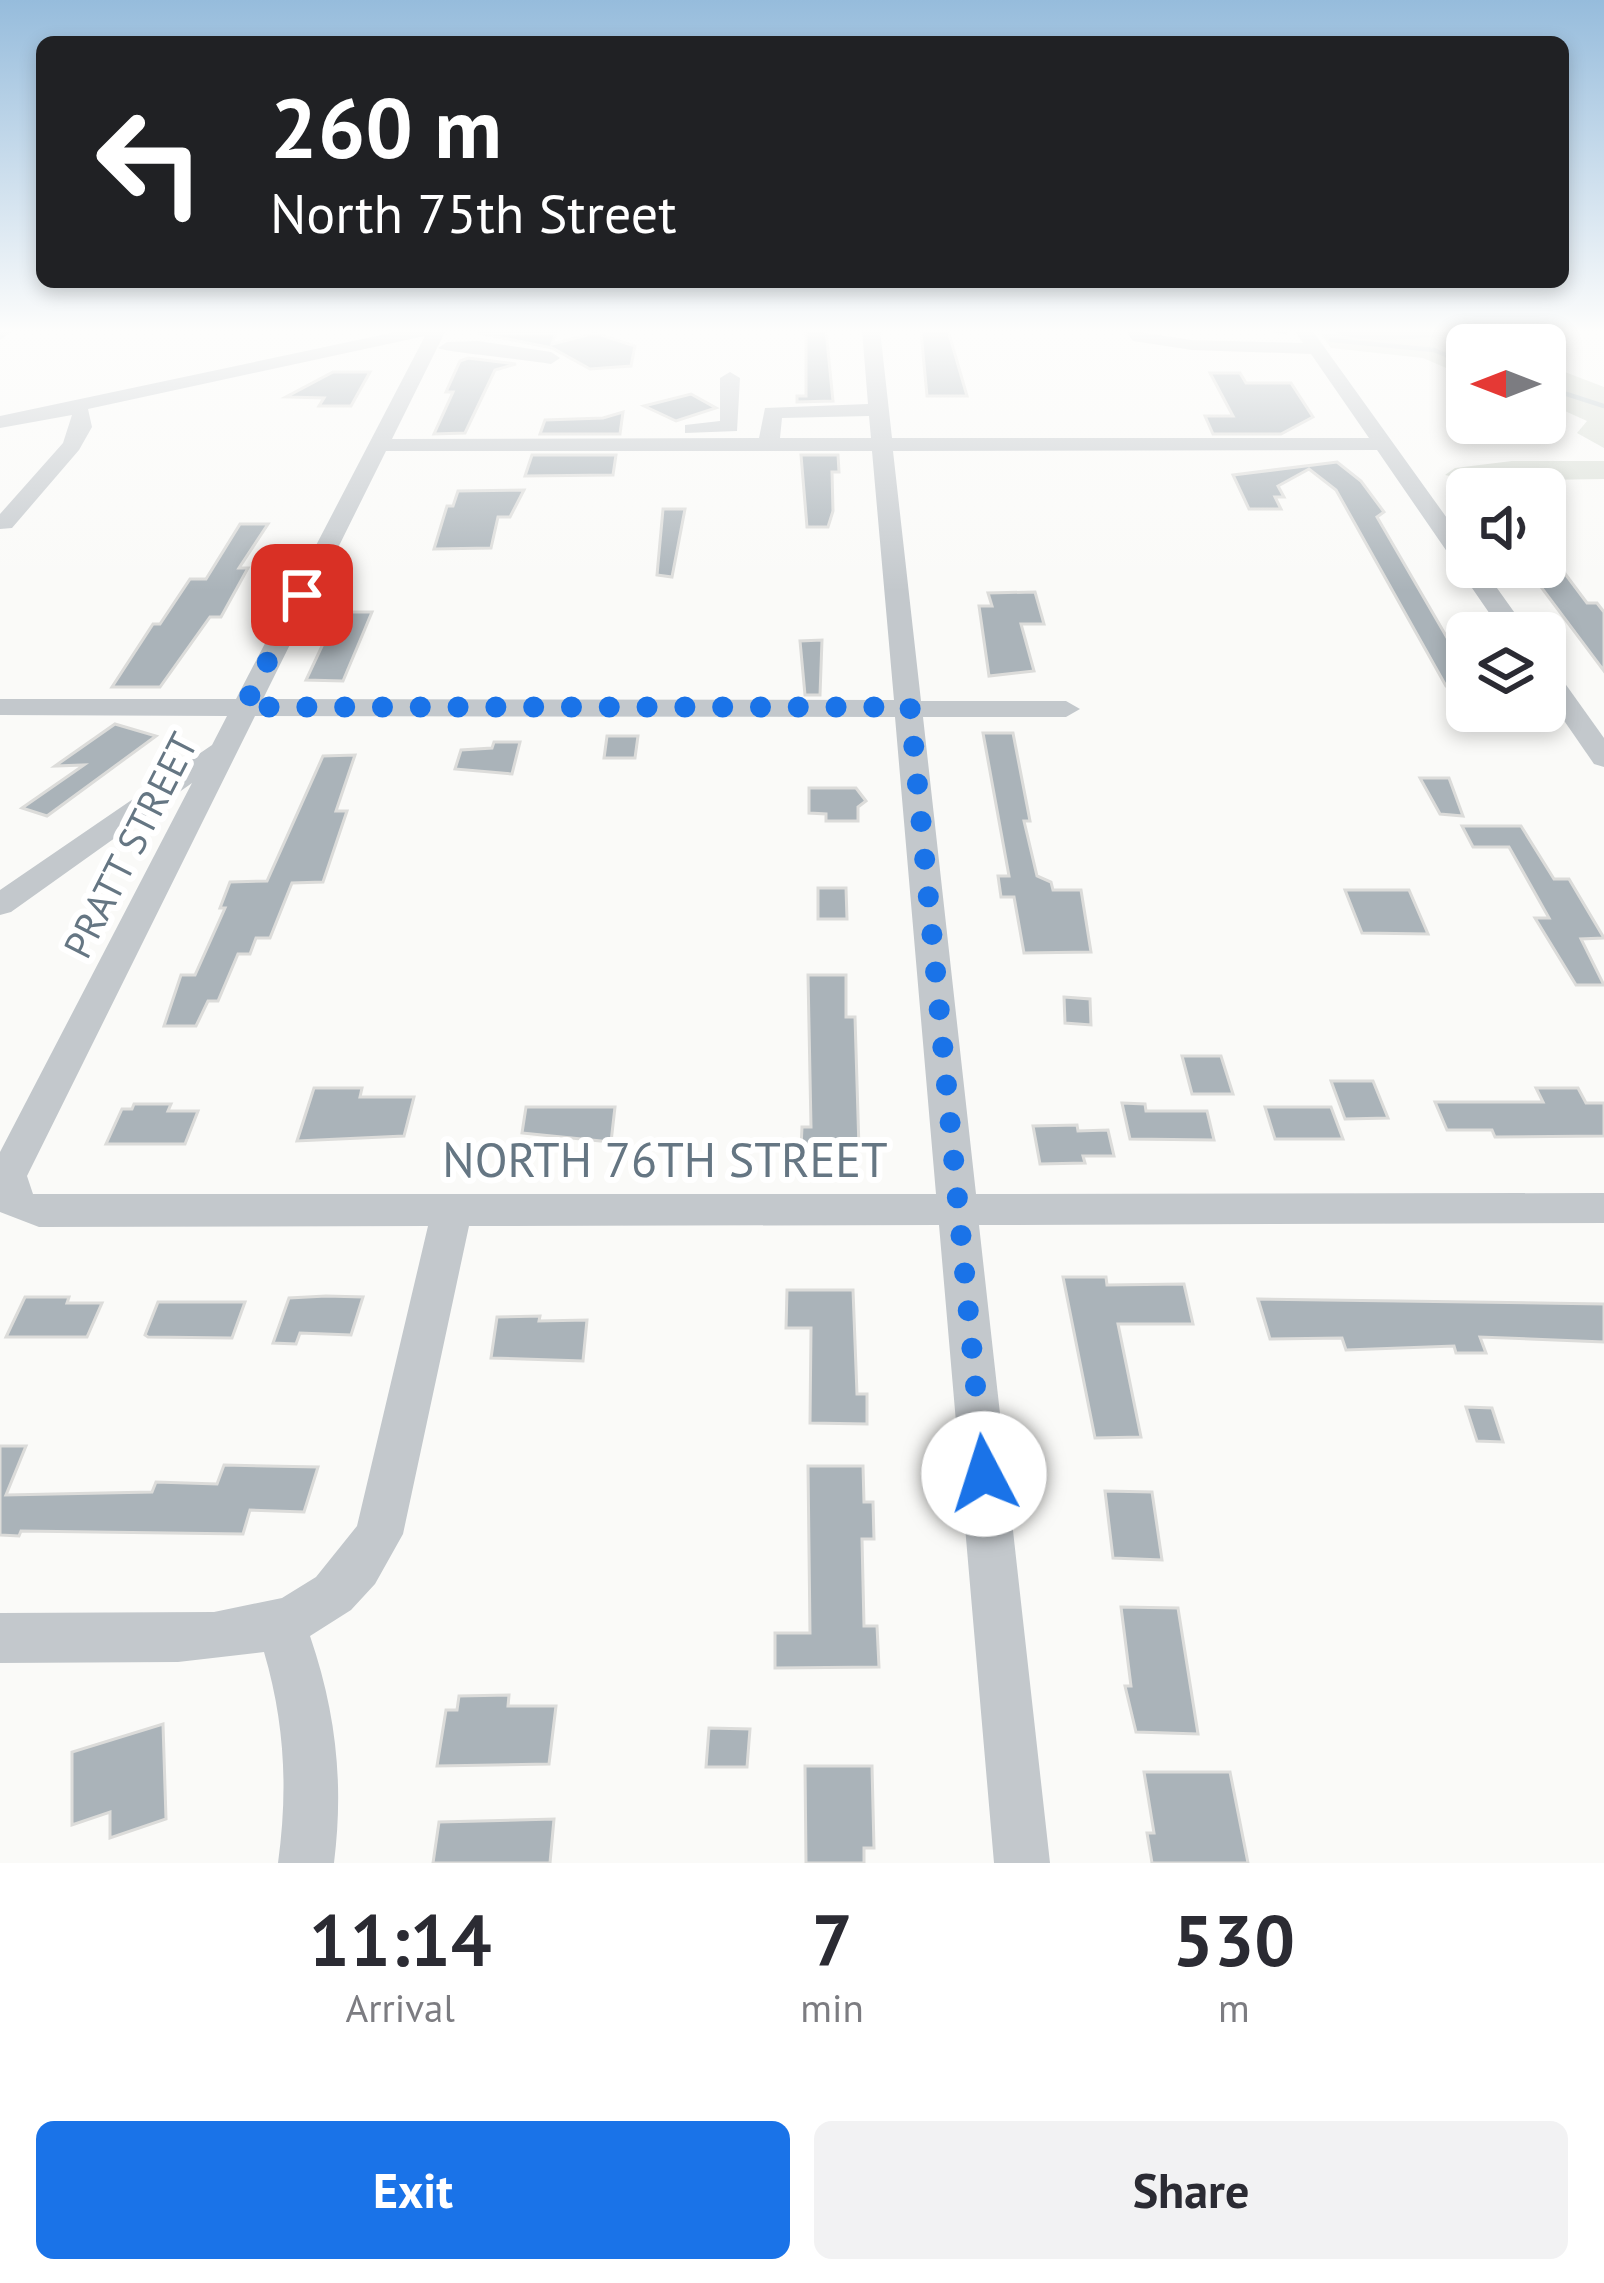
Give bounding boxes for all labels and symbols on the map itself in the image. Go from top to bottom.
north arrow [1446,324,1566,444]
pin [251,544,353,646]
street label: PRATT STREET [51,724,209,966]
street label: NORTH 76TH STREET [442,1128,888,1190]
position arrow [921,1411,1047,1537]

